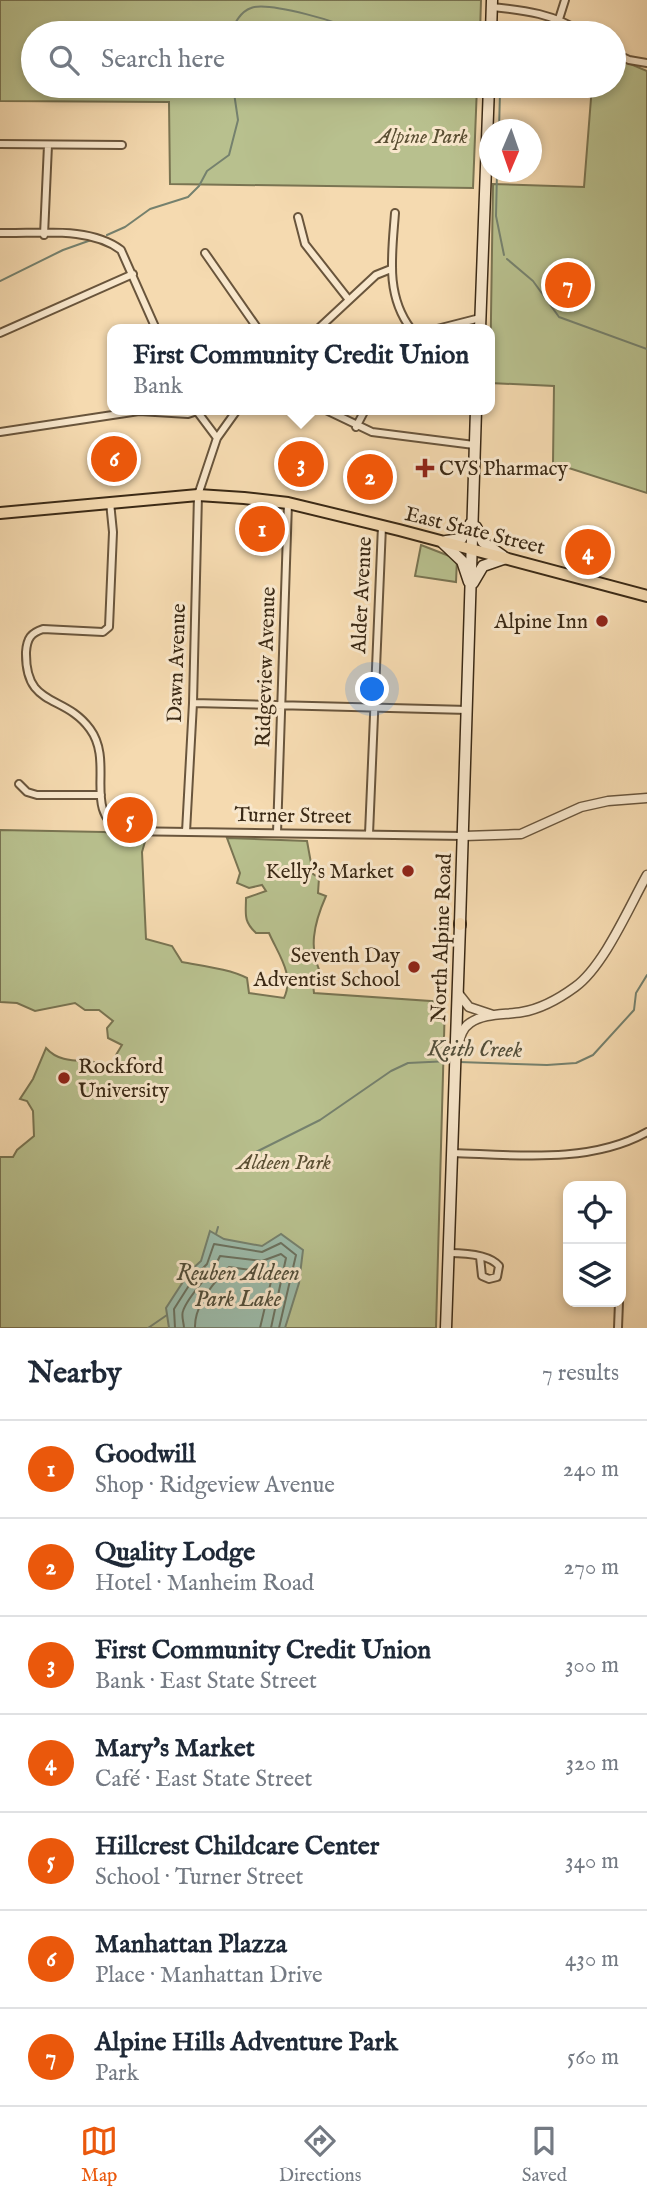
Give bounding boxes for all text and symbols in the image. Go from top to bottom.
search box [21,21,626,98]
icon: search [45,41,83,79]
text: Search here [101,43,225,76]
north arrow [479,119,542,182]
park label: Alpine Park [374,124,468,151]
pin: 7 [545,259,591,311]
popup [107,324,495,415]
text: First Community Credit Union [133,339,469,372]
text: Bank [133,372,183,401]
pin: 6 [91,433,137,485]
pin: 3 [278,438,324,490]
pin: 2 [347,451,393,503]
place label: CVS Pharmacy [439,456,569,483]
marker: CVS Pharmacy [417,460,433,476]
street label: East State Street [402,501,547,562]
pin: 1 [239,503,285,555]
pin: 4 [565,526,611,578]
street label: Alder Avenue [346,536,379,655]
street label: Ridgeview Avenue [250,586,283,748]
street label: Dawn Avenue [162,603,193,723]
place label: Alpine Inn [493,609,588,636]
marker: Alpine Inn [594,613,610,629]
your location [355,672,389,706]
pin: 5 [107,794,153,846]
street label: Turner Street [234,802,352,831]
street label: North Alpine Road [426,852,459,1023]
place label: Kelly's Market [266,859,394,886]
marker: Kelly's Market [400,863,416,879]
place label: Seventh Day Adventist School [253,943,401,994]
marker: Seventh Day Adventist School [406,959,422,975]
water label: Keith Creek [426,1034,523,1065]
place label: Rockford University [78,1054,170,1105]
marker: Rockford University [56,1070,72,1086]
park label: Aldeen Park [235,1150,332,1177]
map controls [563,1181,626,1307]
button: locate [563,1181,626,1244]
button: layers [563,1244,626,1307]
water label: Reuben Aldeen Park Lake [176,1259,300,1314]
text: Nearby [28,1355,121,1393]
text: 7 results [542,1359,619,1388]
text: Goodwill [95,1438,196,1471]
text: 1 [47,1455,55,1484]
text: 240 m [563,1455,619,1484]
text: Shop · Ridgeview Avenue [95,1471,335,1500]
text: Quality Lodge [95,1536,255,1569]
text: 2 [46,1553,56,1582]
text: 270 m [564,1553,619,1582]
text: Hotel · Manheim Road [95,1569,314,1598]
text: First Community Credit Union [95,1634,431,1667]
text: 3 [47,1651,55,1680]
text: 300 m [565,1651,619,1680]
text: Bank · East State Street [95,1667,317,1696]
text: Mary's Market [95,1732,255,1765]
text: 4 [45,1749,57,1778]
text: 320 m [566,1749,619,1778]
text: Café · East State Street [95,1765,312,1794]
text: Hillcrest Childcare Center [95,1830,379,1863]
text: 5 [47,1847,55,1876]
text: 340 m [565,1847,619,1876]
text: School · Turner Street [95,1863,303,1892]
text: Manhattan Plazza [95,1928,287,1961]
text: 6 [46,1945,56,1974]
text: 430 m [565,1945,619,1974]
text: Place · Manhattan Drive [95,1961,323,1990]
text: Alpine Hills Adventure Park [95,2026,398,2059]
text: 7 [46,2043,56,2072]
text: 560 m [567,2043,619,2072]
text: Park [95,2059,139,2088]
tab: Map [80,2122,118,2188]
tab: Directions [279,2122,361,2188]
tab: Saved [522,2122,567,2188]

